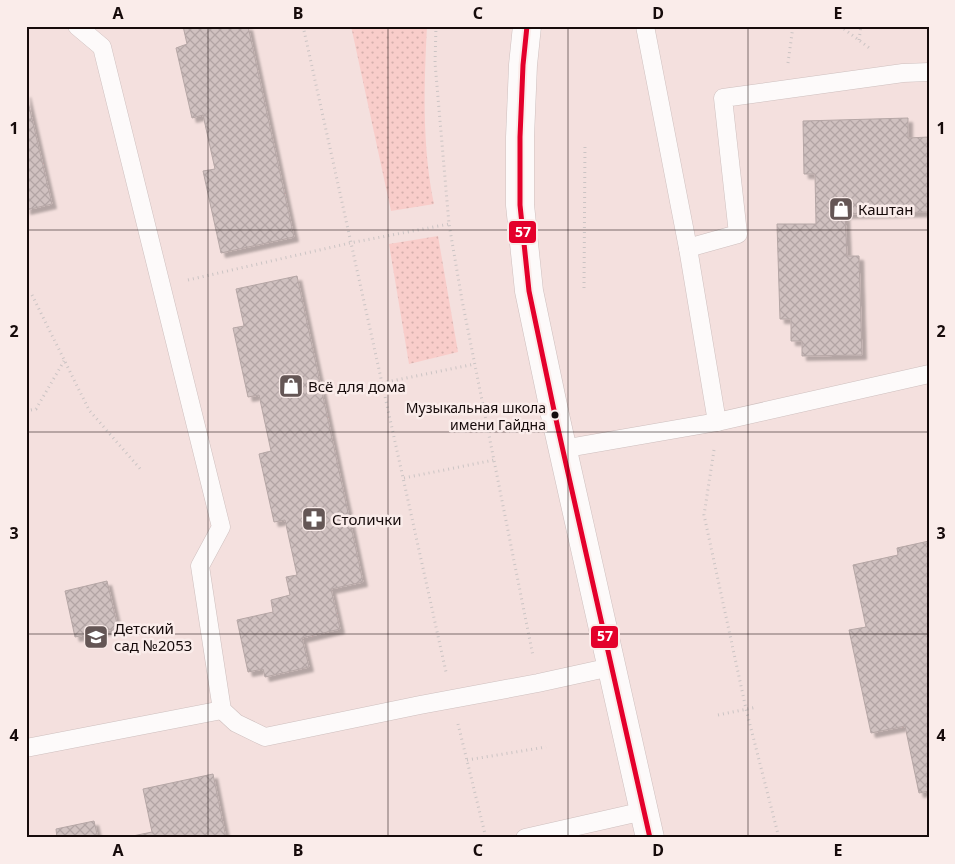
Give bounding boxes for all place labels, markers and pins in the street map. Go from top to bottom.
shop icon: Каштан [828,196,854,222]
place label: Каштан [858,199,914,219]
shop icon: Всё для дома [278,373,304,399]
place label: Всё для дома [308,376,406,396]
place label: Музыкальная школа имени Гайдна [406,398,546,434]
marker: Музыкальная школа имени Гайдна [550,410,560,420]
pharmacy icon: Столички [301,506,327,532]
place label: Столички [332,509,402,529]
place label: Детский сад №2053 [114,618,192,655]
school or university icon: Детский сад №2053 [83,624,109,650]

